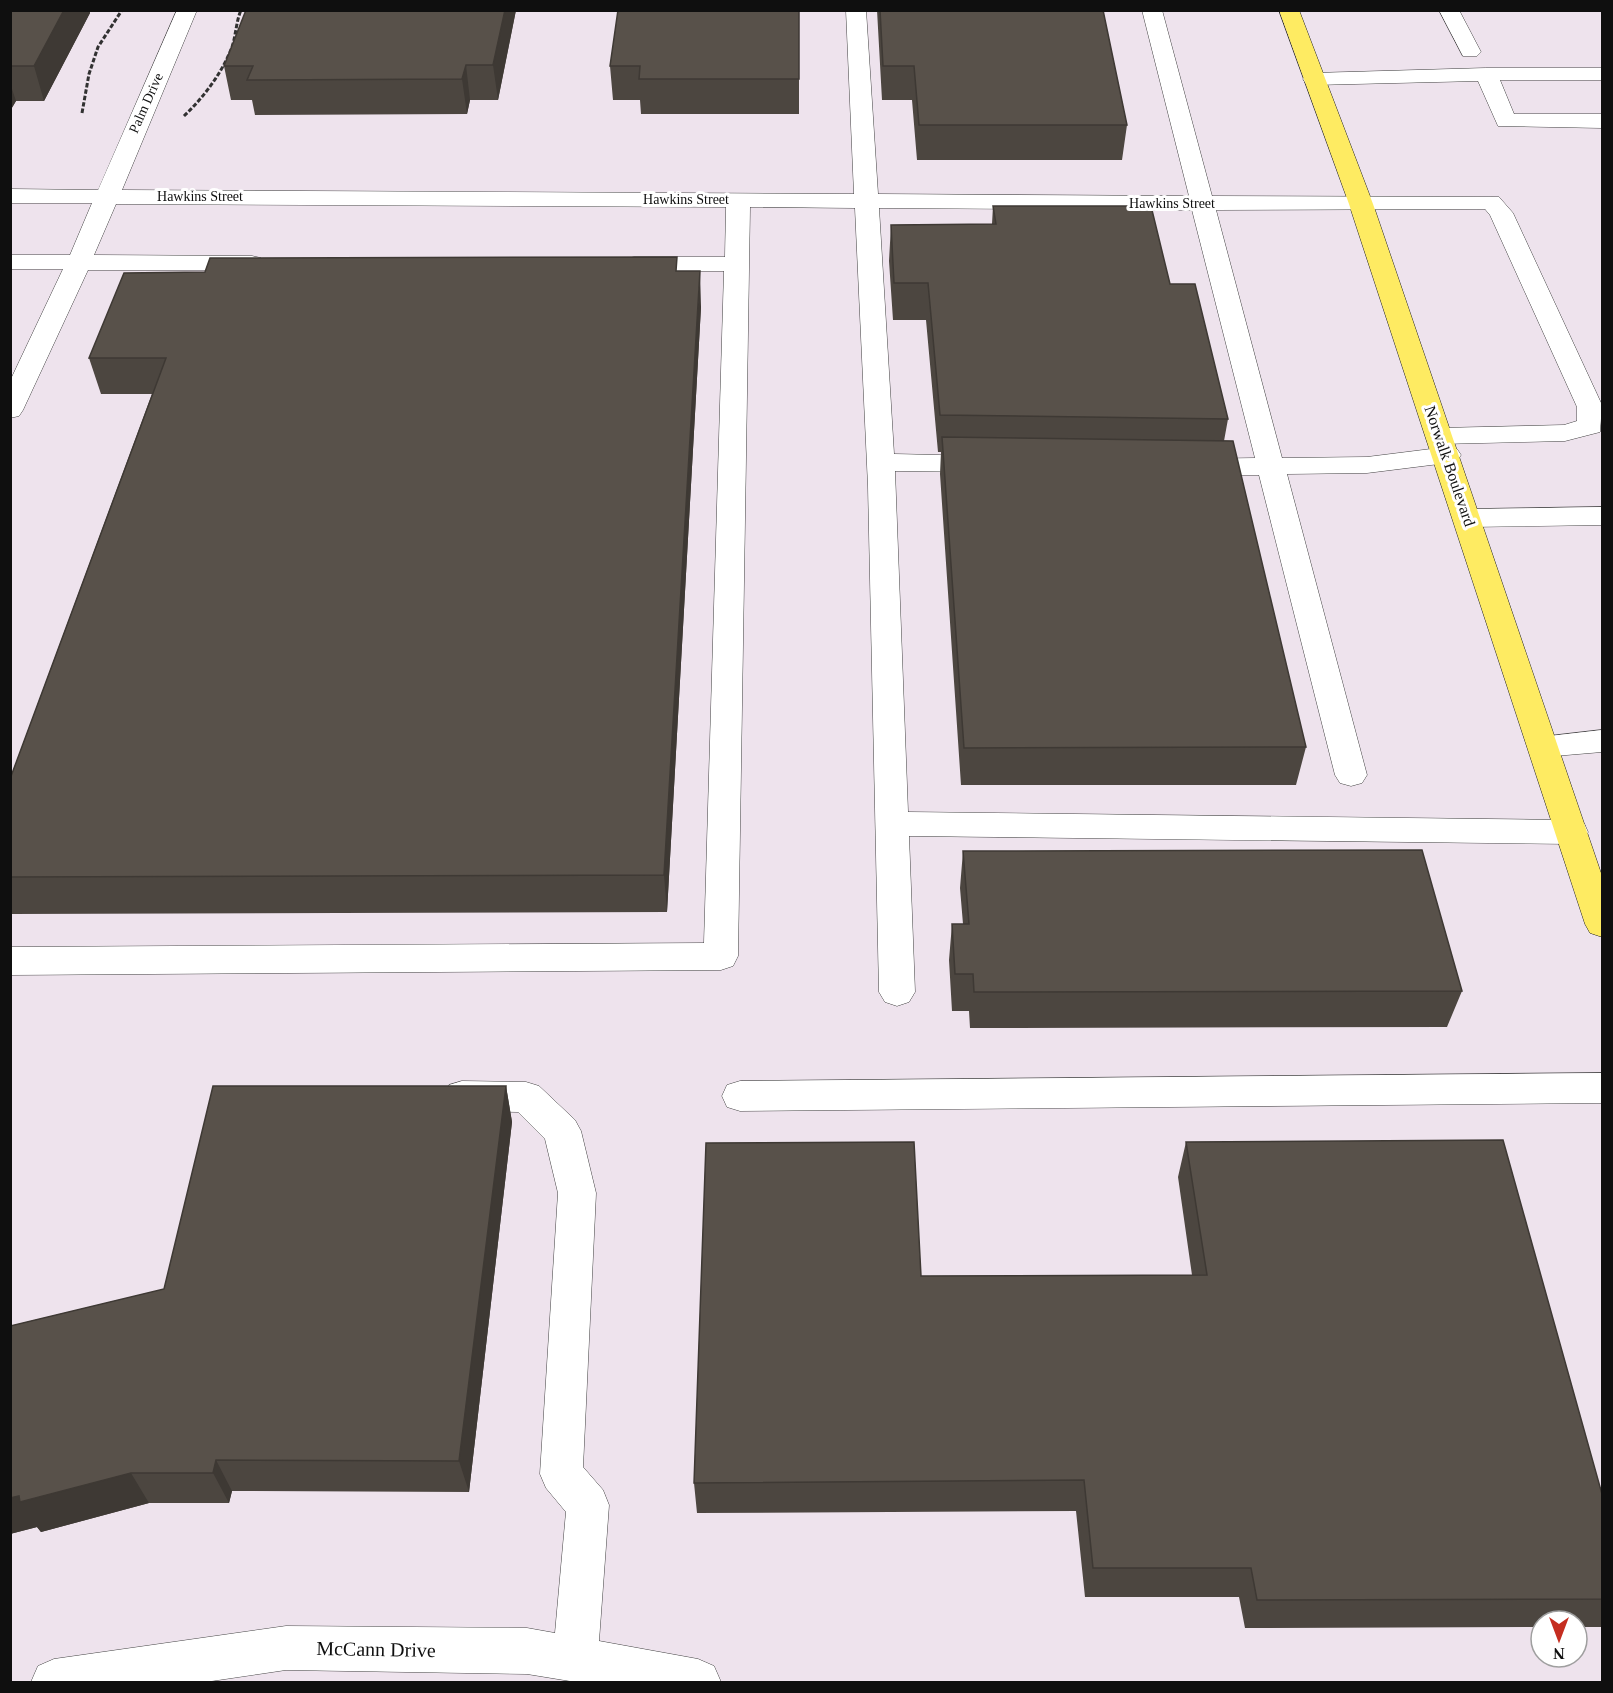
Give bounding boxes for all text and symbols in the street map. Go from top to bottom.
street label: Palm Drive [126,71,166,135]
street label: Hawkins Street [157,189,243,204]
street label: Hawkins Street [643,192,729,207]
street label: Hawkins Street [1129,196,1215,211]
street label: Norwalk Boulevard [1421,403,1479,529]
north arrow [1529,1609,1589,1669]
street label: McCann Drive [316,1637,436,1661]
text: N [1553,1645,1565,1662]

